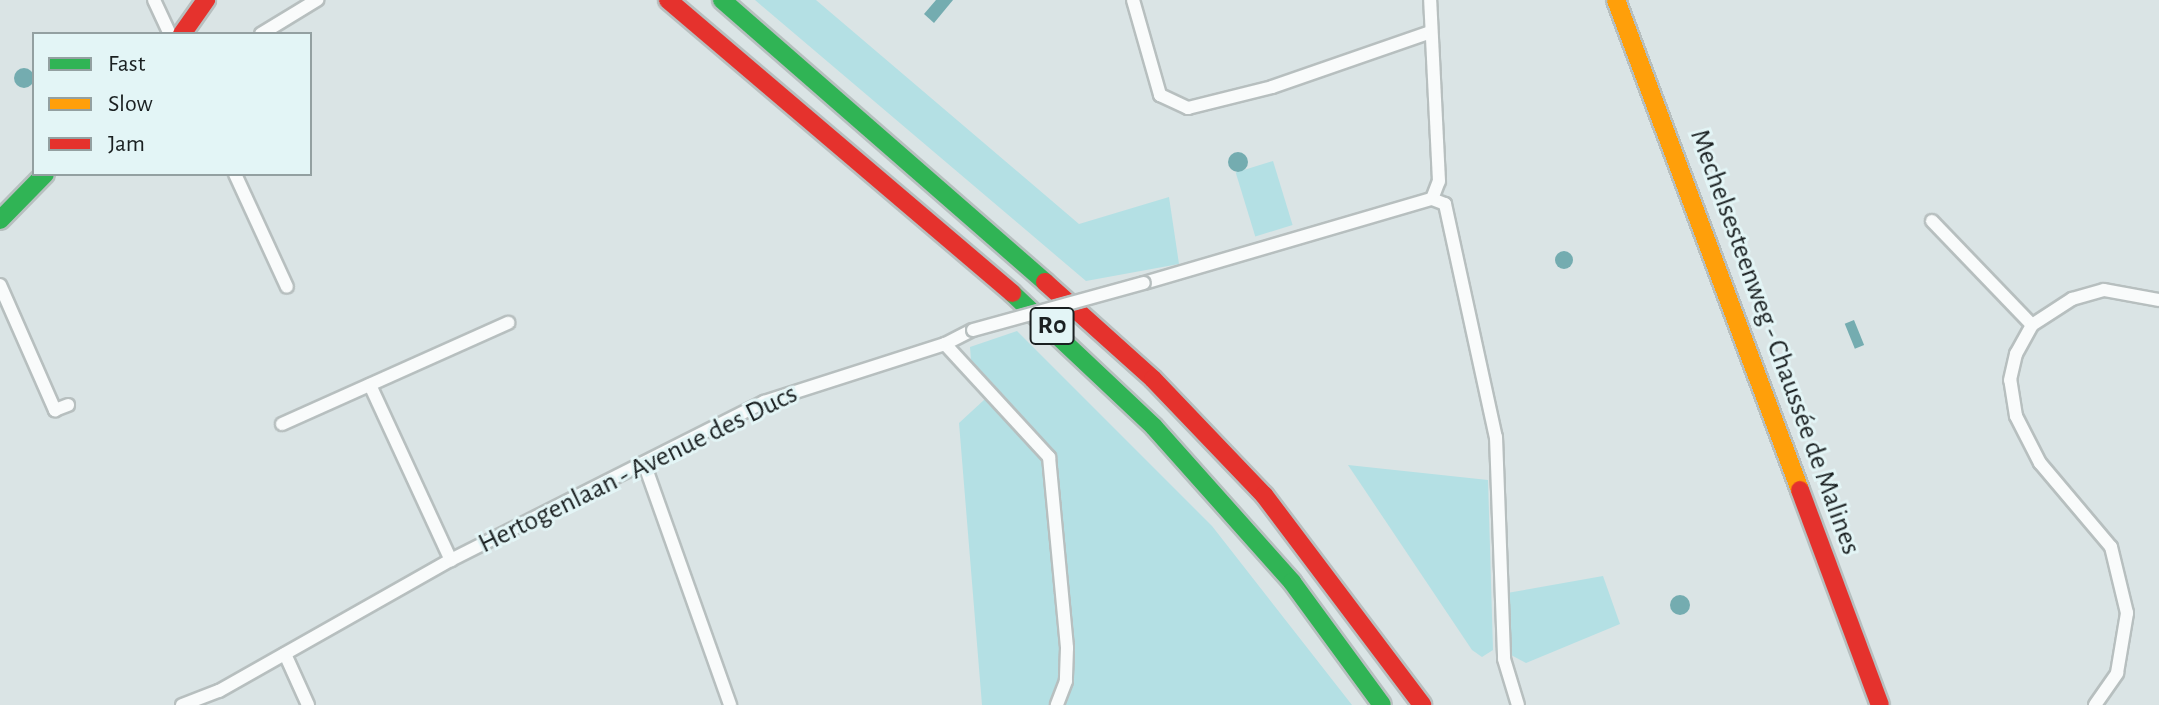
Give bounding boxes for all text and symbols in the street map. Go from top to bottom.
legend [32,32,312,176]
text: Fast [108,52,145,76]
text: Slow [108,92,153,116]
street label: Mechelsesteenweg - Chaussée de Malines [1682,125,1868,559]
text: Jam [108,132,145,156]
road number: R0 [1028,304,1076,348]
street label: Hertogenlaan - Avenue des Ducs [473,377,803,561]

